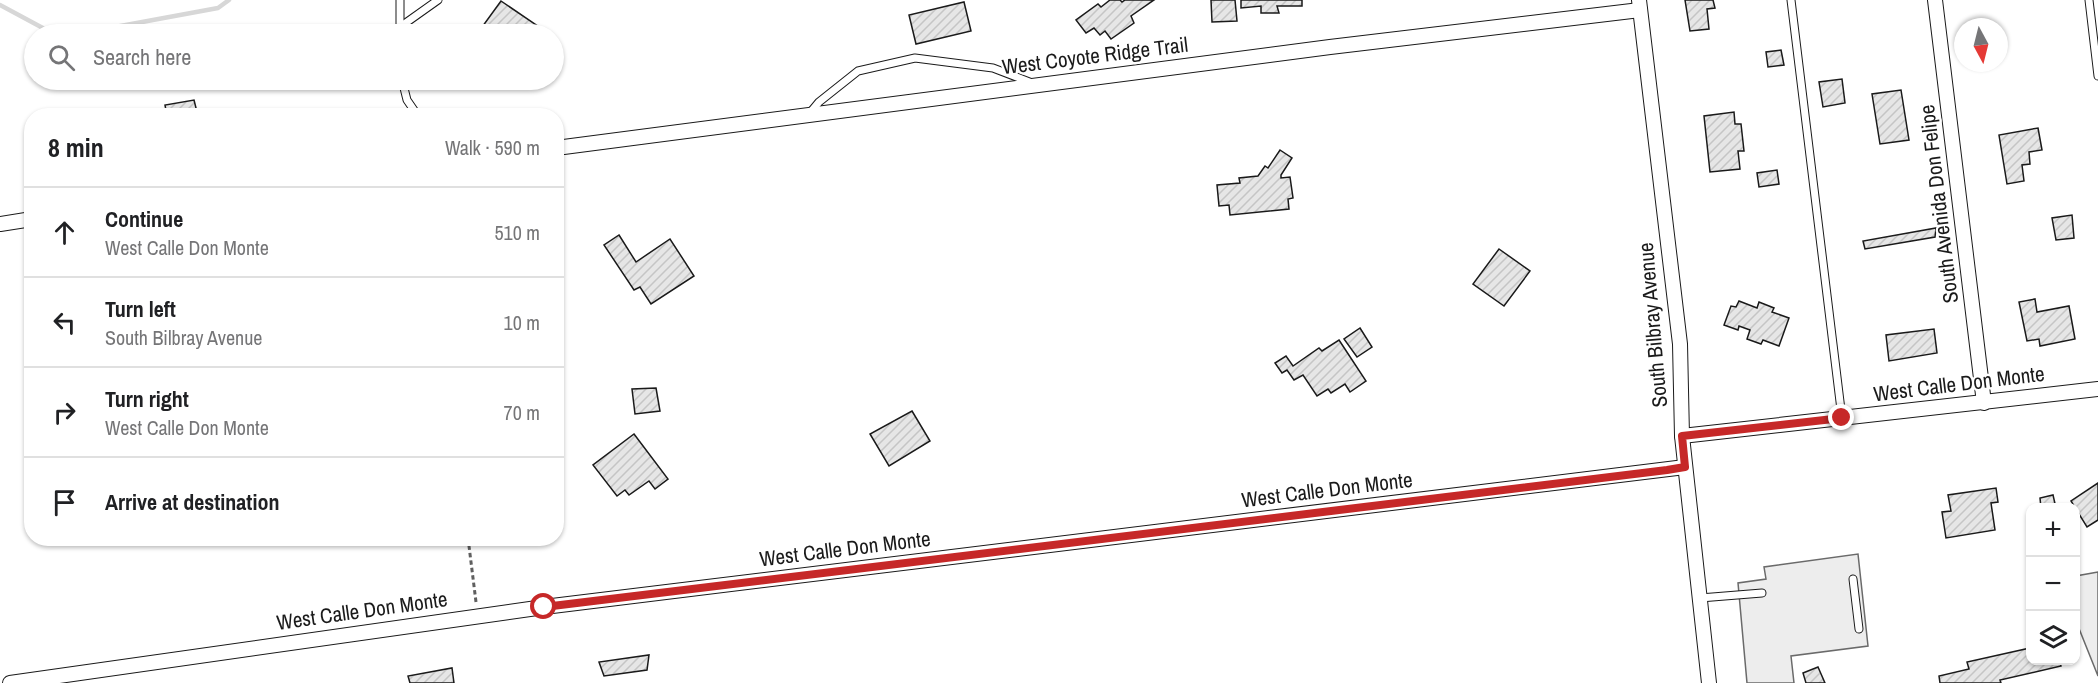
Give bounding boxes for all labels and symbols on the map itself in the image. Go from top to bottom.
north arrow [1954,18,2008,72]
street label: West Coyote Ridge Trail [1000,30,1190,81]
street label: South Avenida Don Felipe [1912,103,1965,305]
street label: South Bilbray Avenue [1631,241,1674,409]
street label: West Calle Don Monte [1872,359,2046,408]
route end [1828,404,1854,430]
street label: West Calle Don Monte [1240,465,1414,514]
street label: West Calle Don Monte [758,524,932,573]
street label: West Calle Don Monte [275,584,449,637]
route start [530,593,556,619]

